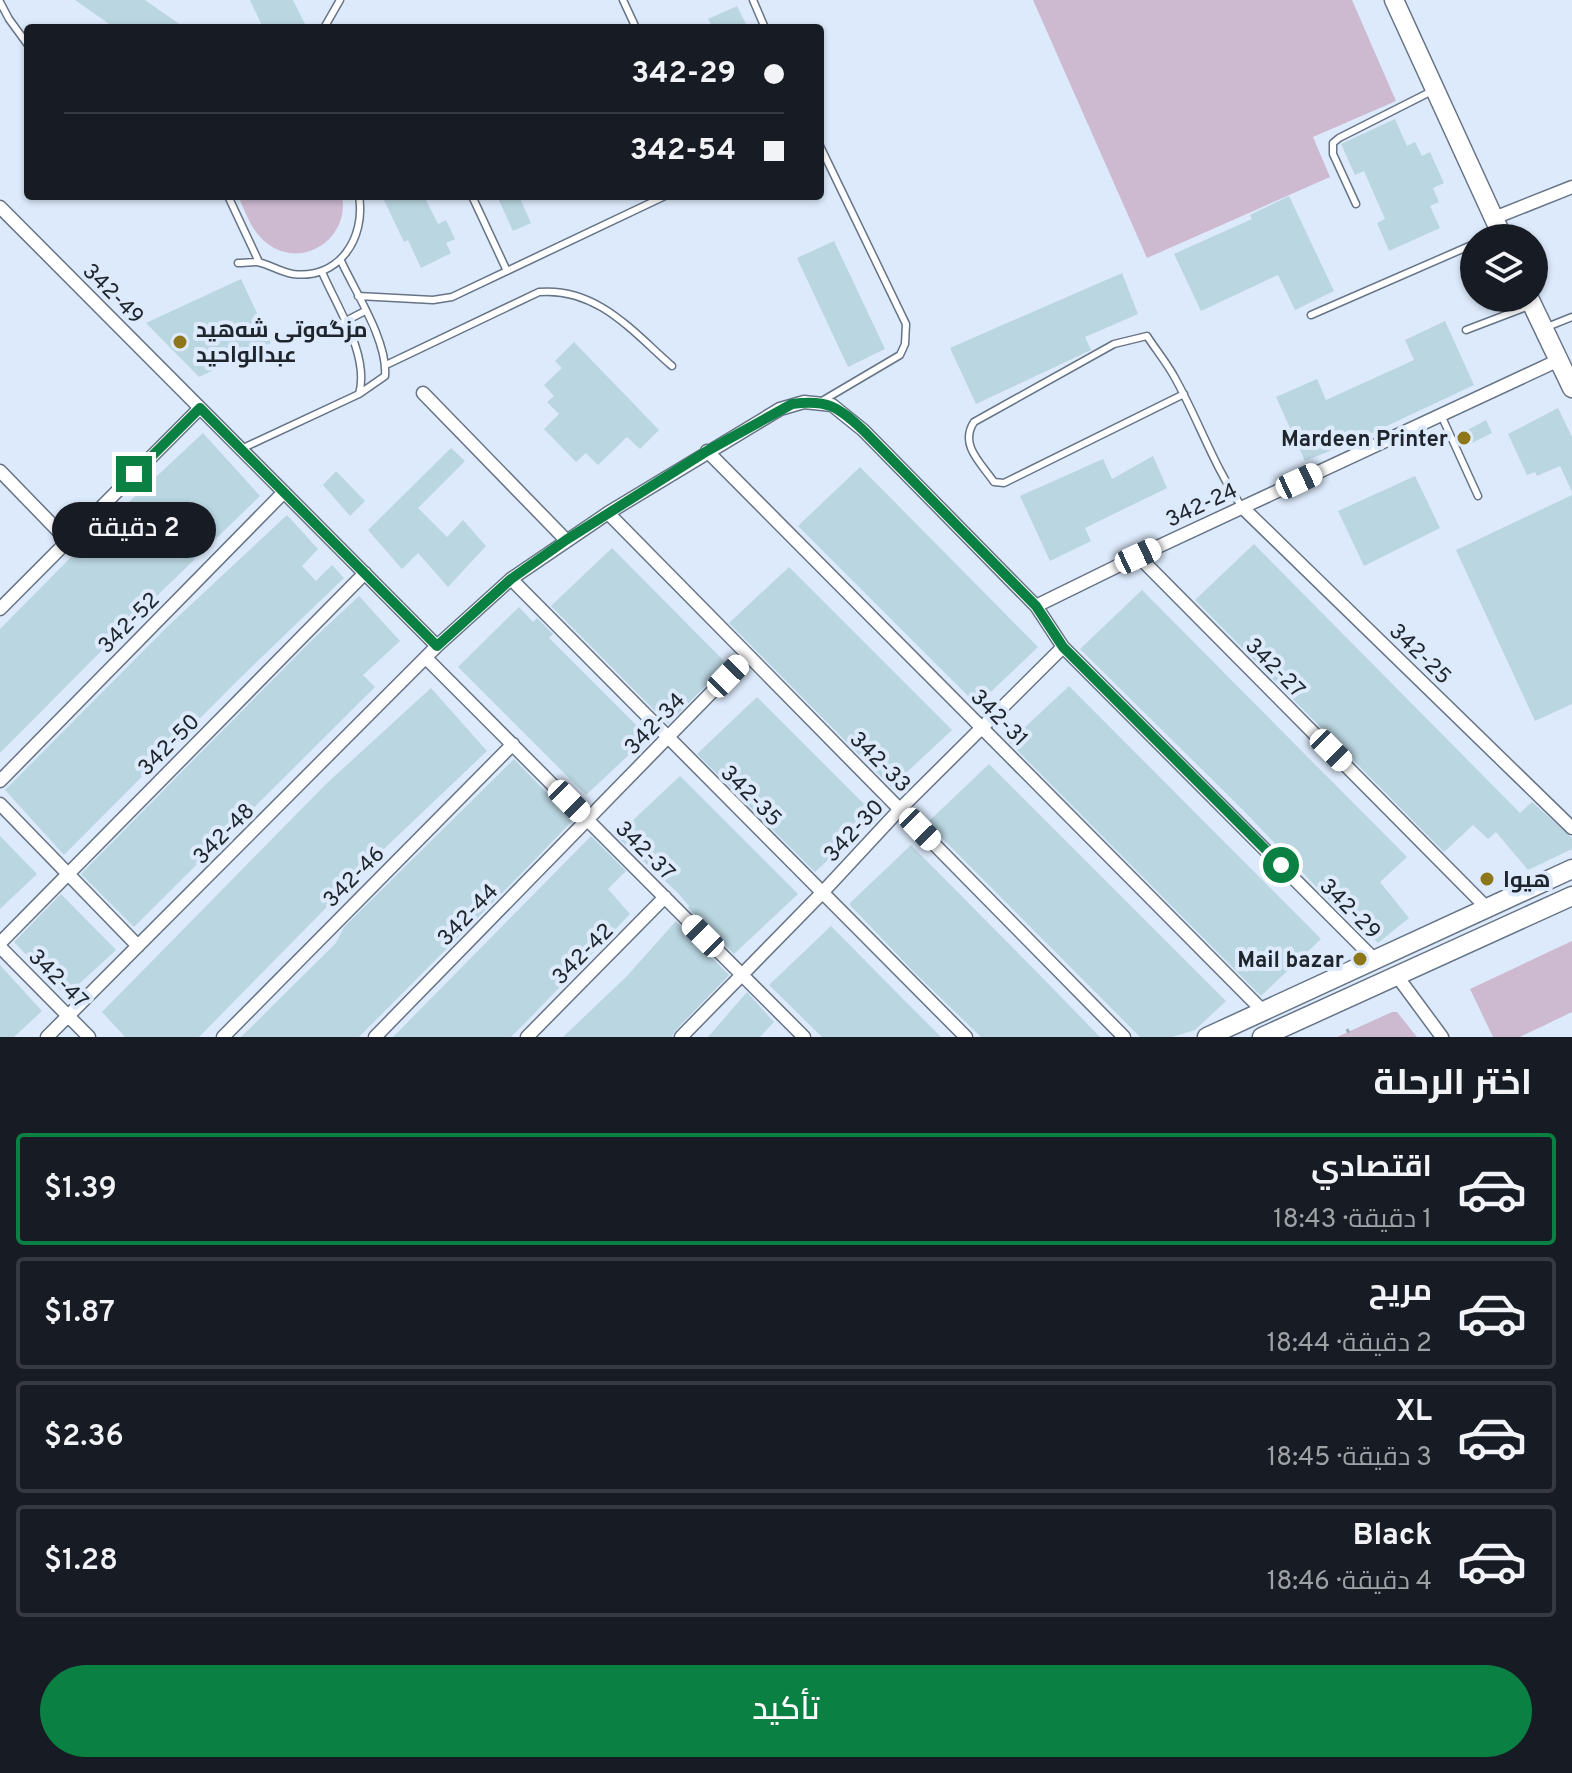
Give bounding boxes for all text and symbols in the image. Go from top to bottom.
text: 342-29 [631,56,736,93]
text: 342-54 [630,133,736,170]
map controls [1460,224,1548,312]
button: layers [1460,224,1548,312]
street label: 342-49 [76,258,149,331]
place label: مزگه‌وتی شه‌هید عبدالواحید [196,318,368,370]
marker: مزگه‌وتی شه‌هید عبدالواحید [171,333,189,351]
place label: Mardeen Printer [1281,427,1448,454]
marker: Mardeen Printer [1455,429,1473,447]
route end [116,456,152,492]
car [1272,460,1326,502]
street label: 342-24 [1162,478,1242,535]
callout: 2 دقيقة [52,502,216,558]
text: 2 دقيقة [88,513,180,546]
car [1111,535,1165,577]
street label: 342-52 [93,587,166,660]
street label: 342-25 [1382,619,1456,691]
street label: 342-27 [1239,633,1310,704]
car [703,650,753,702]
street label: 342-31 [964,684,1033,753]
street label: 342-34 [620,688,692,761]
street label: 342-50 [133,709,206,782]
car [1306,725,1356,775]
street label: 342-33 [843,726,916,799]
street label: 342-35 [714,760,787,833]
car [544,776,594,826]
street label: 342-30 [819,795,891,869]
street label: 342-48 [188,798,261,871]
car [895,803,945,855]
street label: 342-37 [609,816,680,887]
street label: 342-46 [318,841,391,914]
route start [1263,847,1299,883]
place label: هيوا [1503,868,1550,895]
marker: هيوا [1478,870,1496,888]
street label: 342-29 [1313,873,1386,946]
street label: 342-44 [433,879,505,953]
car [678,911,728,961]
street label: 342-42 [547,918,620,991]
street label: 342-47 [21,944,93,1016]
place label: Mail bazar [1237,948,1344,975]
marker: Mail bazar [1351,950,1369,968]
text: اختر الرحلة [1373,1062,1532,1108]
text: اقتصادي [1311,1150,1432,1187]
icon: car [1456,1153,1528,1225]
text: $1.39 [44,1171,117,1208]
text: 1 دقيقة · 18:43 [1273,1204,1432,1237]
text: مريح [1369,1274,1432,1311]
icon: car [1456,1277,1528,1349]
text: $1.87 [44,1295,115,1332]
text: 2 دقيقة · 18:44 [1266,1328,1432,1361]
text: XL [1395,1394,1432,1431]
icon: car [1456,1401,1528,1473]
text: $2.36 [44,1419,124,1456]
text: 3 دقيقة · 18:45 [1267,1442,1432,1475]
text: Black [1353,1518,1432,1555]
icon: car [1456,1525,1528,1597]
text: $1.28 [44,1543,118,1580]
text: 4 دقيقة · 18:46 [1267,1566,1432,1599]
button: تأكيد [40,1665,1532,1757]

